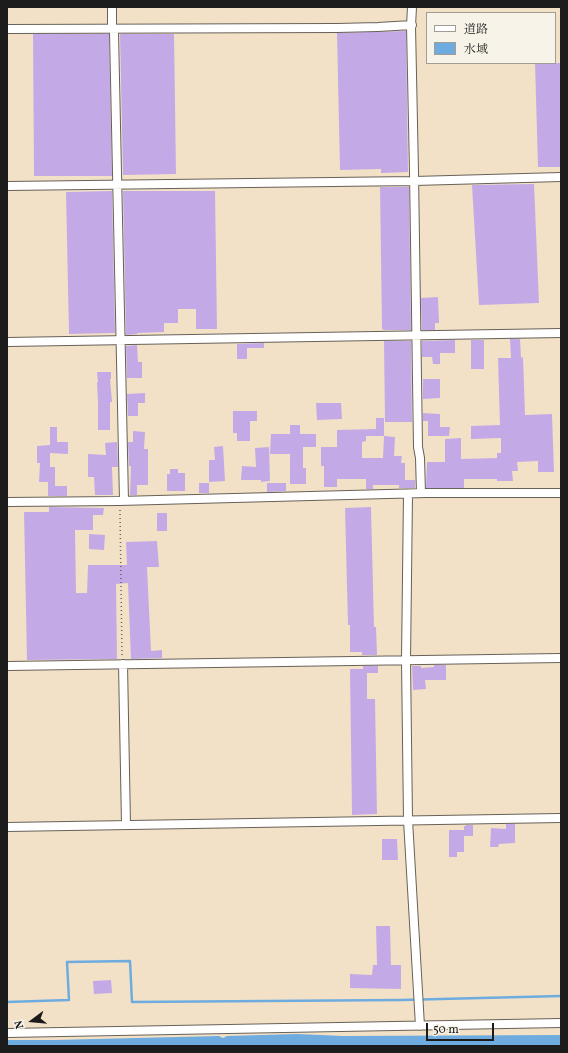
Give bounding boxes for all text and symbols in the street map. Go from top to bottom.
legend [426,12,556,64]
text: 道路 [464,22,488,38]
text: 水域 [464,42,488,58]
north arrow [12,1001,52,1041]
scale bar [428,1015,496,1041]
text: N [12,1019,28,1030]
text: 50 m [433,1022,459,1038]

